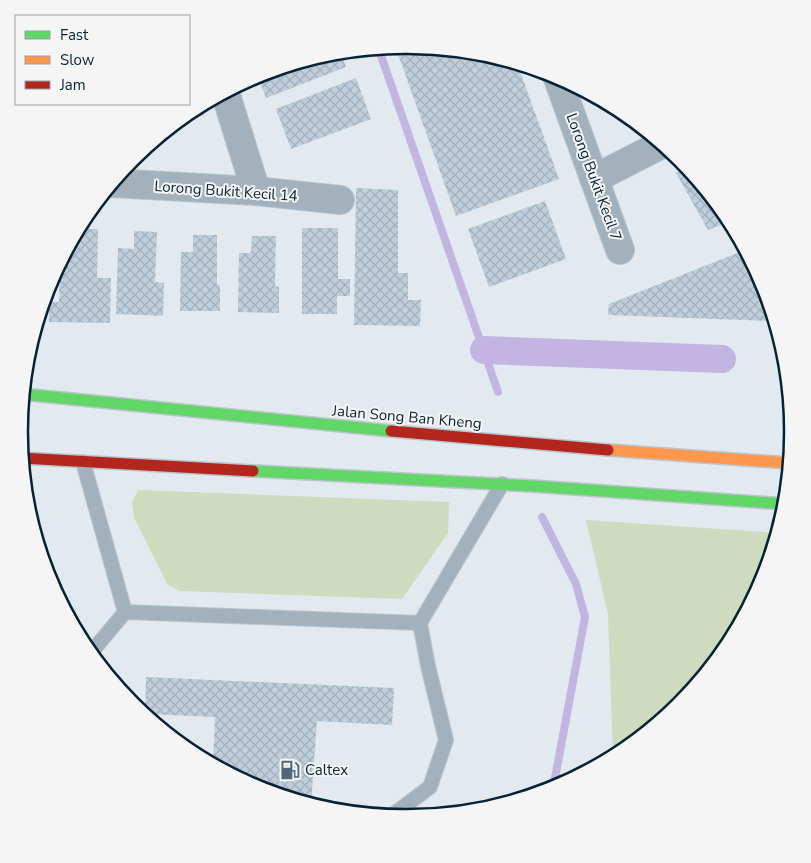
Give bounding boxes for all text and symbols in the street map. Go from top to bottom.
legend [15,15,190,105]
text: Fast [60,25,89,45]
text: Slow [60,50,95,70]
text: Jam [59,75,86,95]
street label: Lorong Bukit Kecil 7 [562,110,626,244]
street label: Lorong Bukit Kecil 14 [154,176,298,206]
street label: Jalan Song Ban Kheng [330,400,483,433]
fuel station icon: Caltex [279,759,301,781]
place label: Caltex [305,760,348,780]

